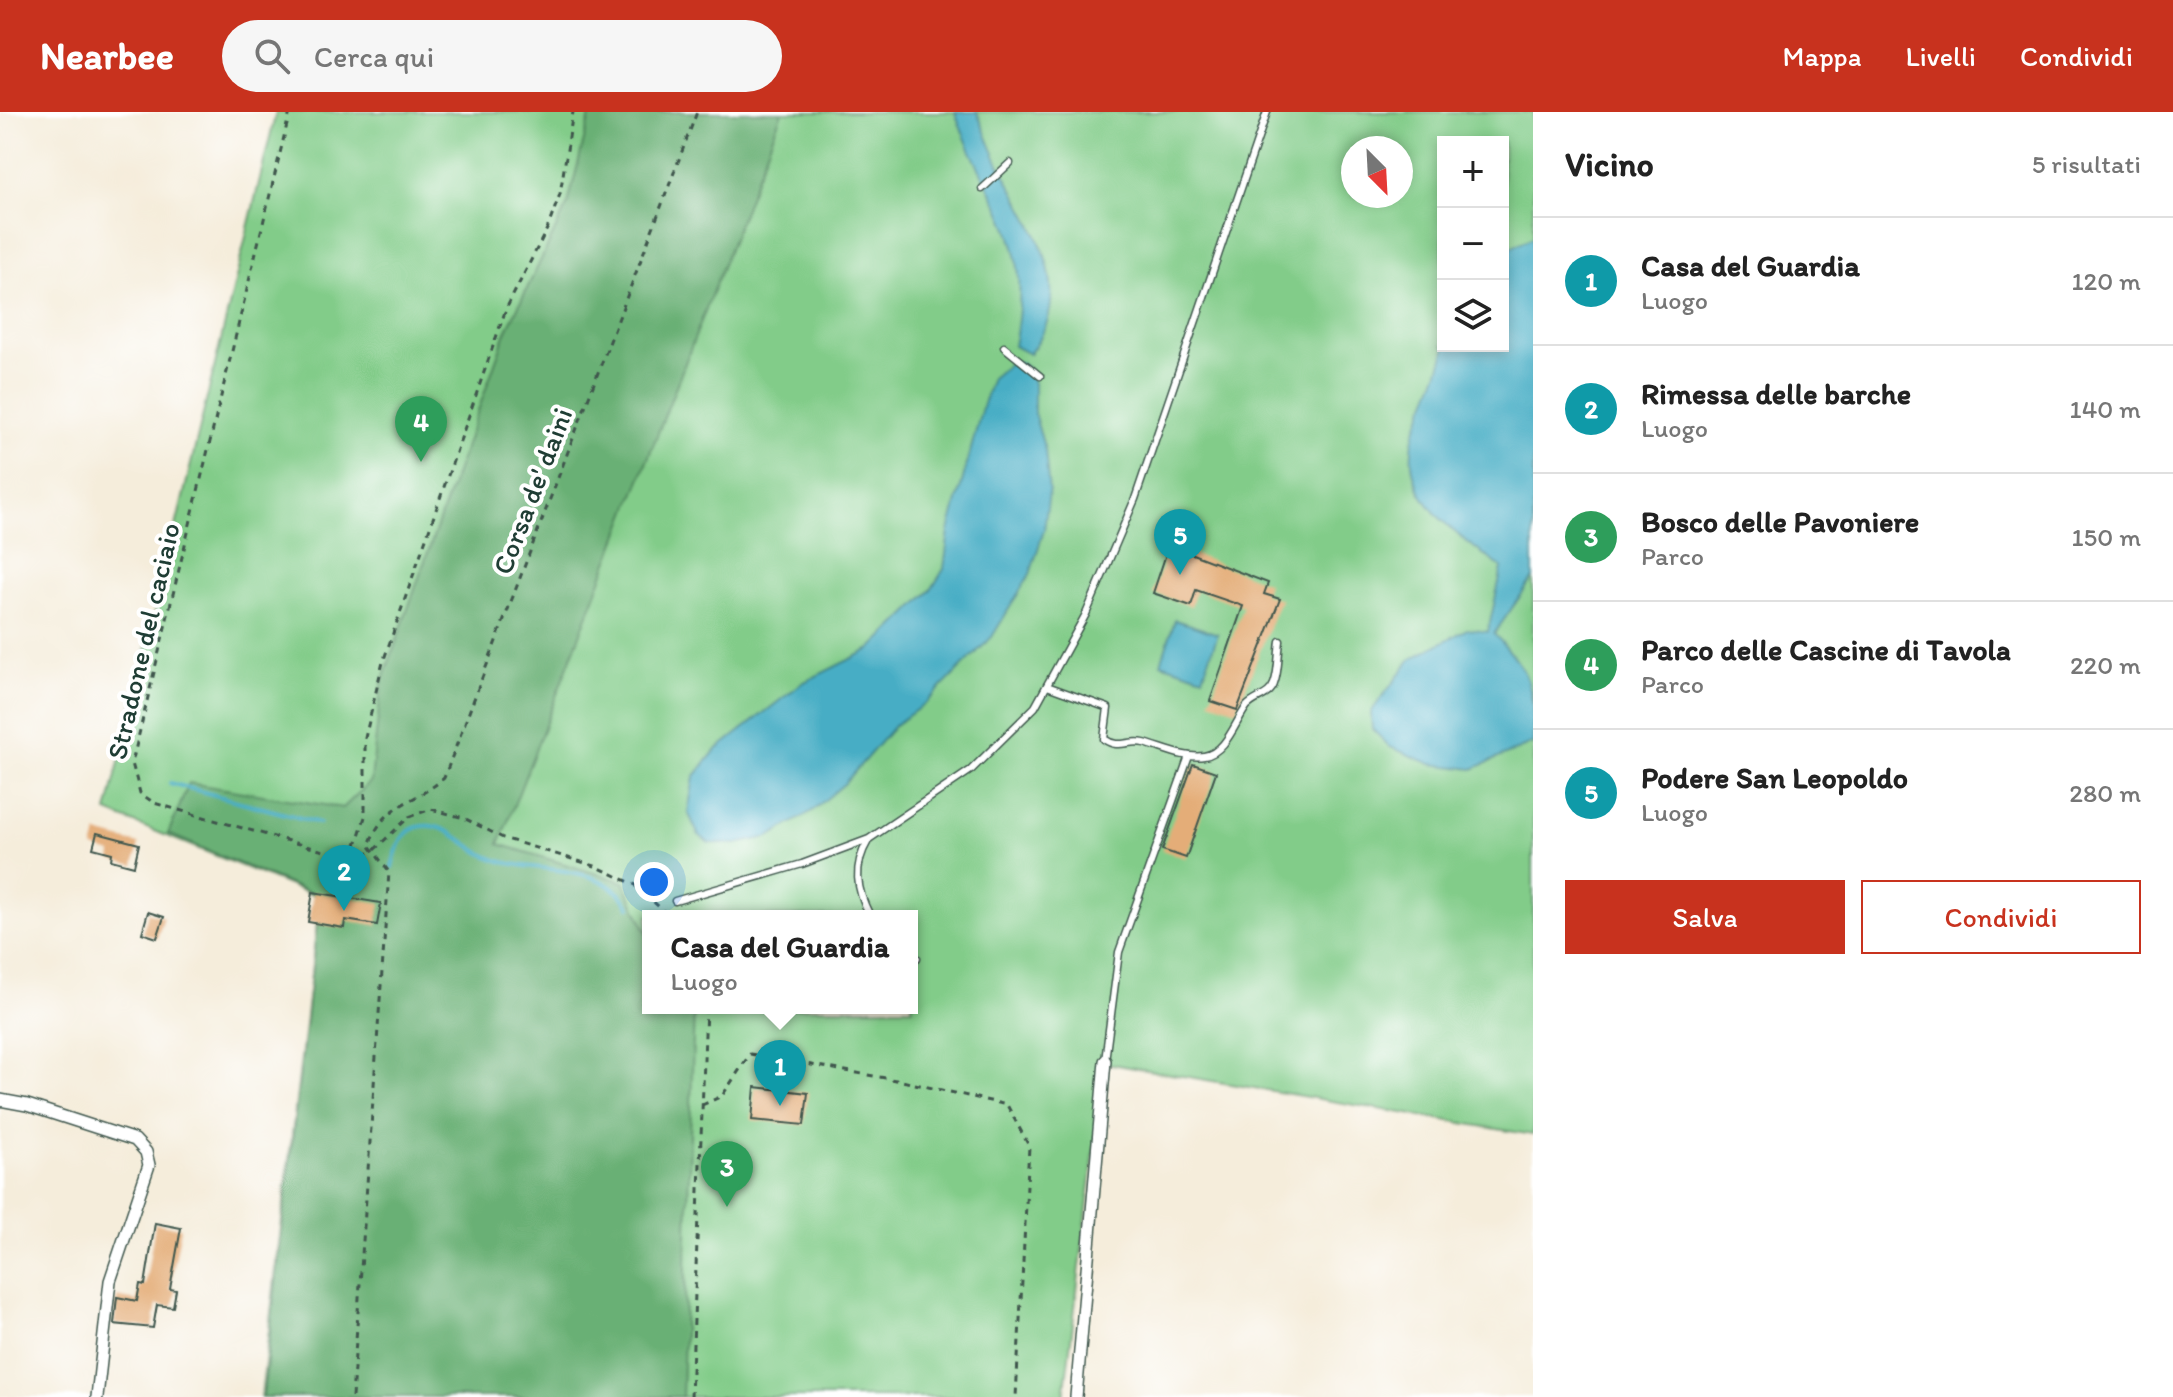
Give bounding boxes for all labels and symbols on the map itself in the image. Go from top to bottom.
north arrow [1341,136,1413,208]
pin: 4 [395,396,447,462]
street label: Corsa de' daini [485,403,579,579]
pin: 5 [1154,509,1206,575]
street label: Stradone del caciaio [99,519,187,763]
pin: 2 [318,845,370,911]
your location [634,862,674,902]
pin: 1 [754,1040,806,1106]
pin: 3 [701,1141,753,1207]

